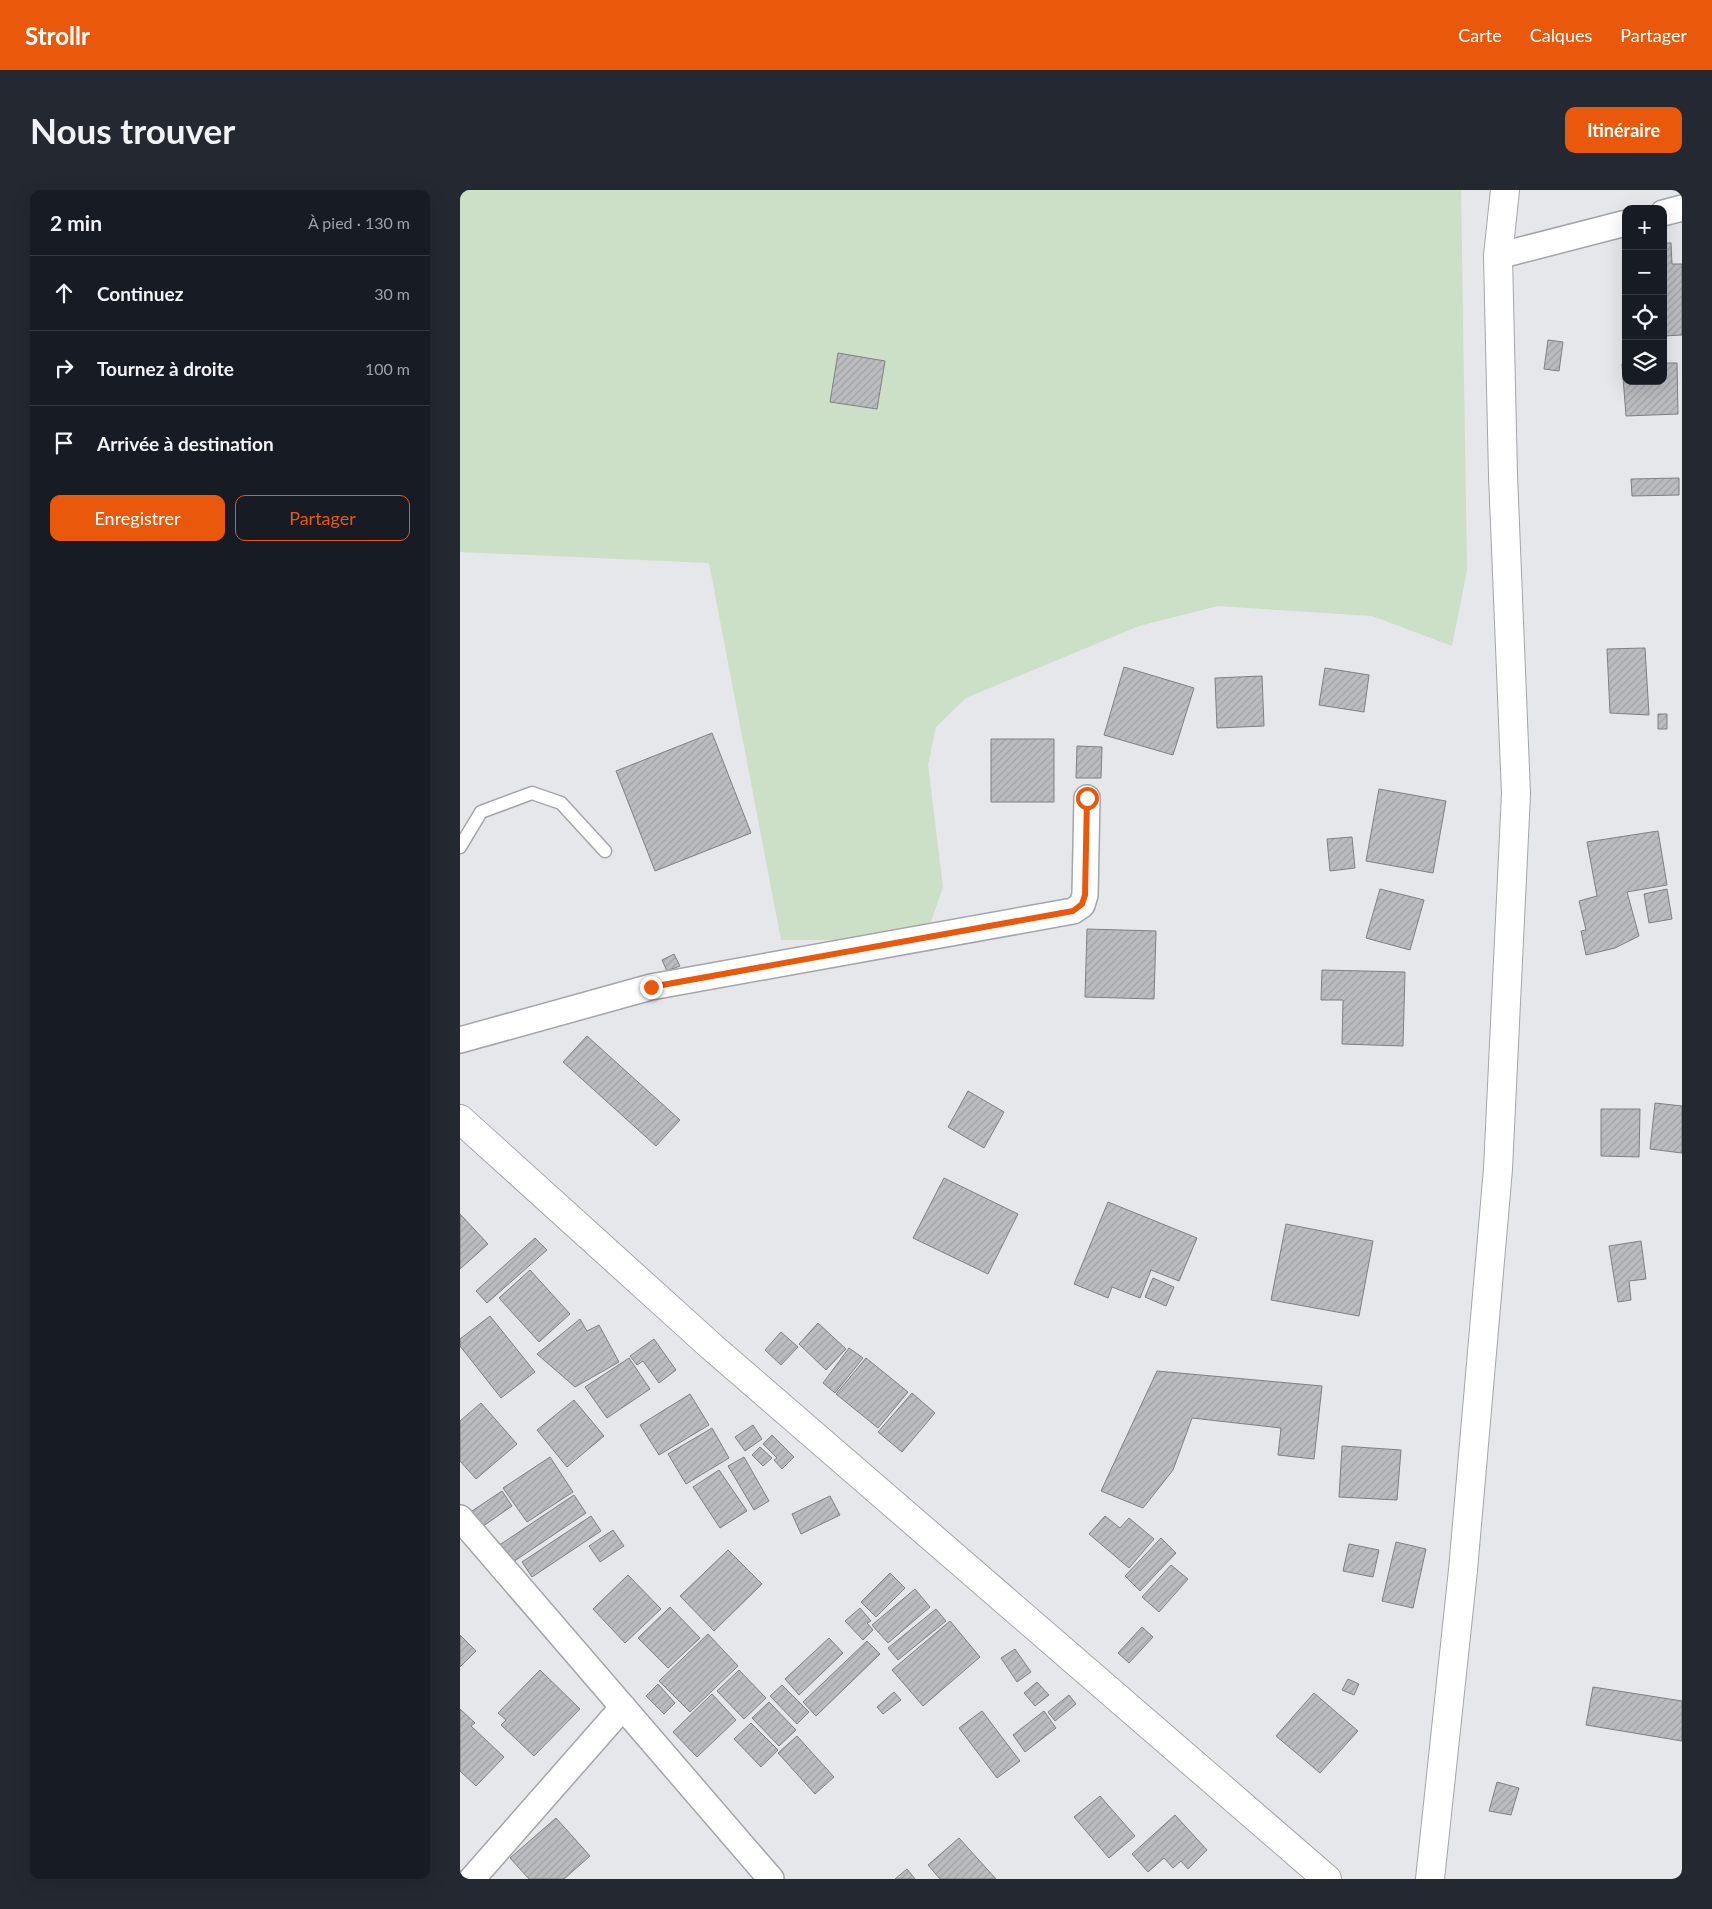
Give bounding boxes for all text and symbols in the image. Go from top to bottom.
text: Strollr [25,21,90,50]
text: Carte [1458,24,1502,46]
text: Calques [1530,24,1592,46]
text: Partager [1620,24,1687,46]
button: Itinéraire [1565,107,1682,153]
text: Nous trouver [30,109,235,151]
map controls [1622,205,1667,385]
button: + [1622,205,1667,250]
text: 2 min [50,210,102,235]
text: À pied · 130 m [308,213,410,232]
button: − [1622,250,1667,295]
icon: ahead [50,279,78,307]
text: Continuez [97,282,183,305]
text: 30 m [374,284,410,303]
button: locate [1622,295,1667,340]
button: layers [1622,340,1667,385]
icon: right [50,354,78,382]
text: Tournez à droite [97,357,234,380]
text: 100 m [365,359,410,378]
icon: arrive [50,429,78,457]
text: Arrivée à destination [97,432,274,455]
button: Enregistrer [50,495,225,541]
button: Partager [235,495,410,541]
route start [1076,787,1099,810]
route end [640,976,663,999]

